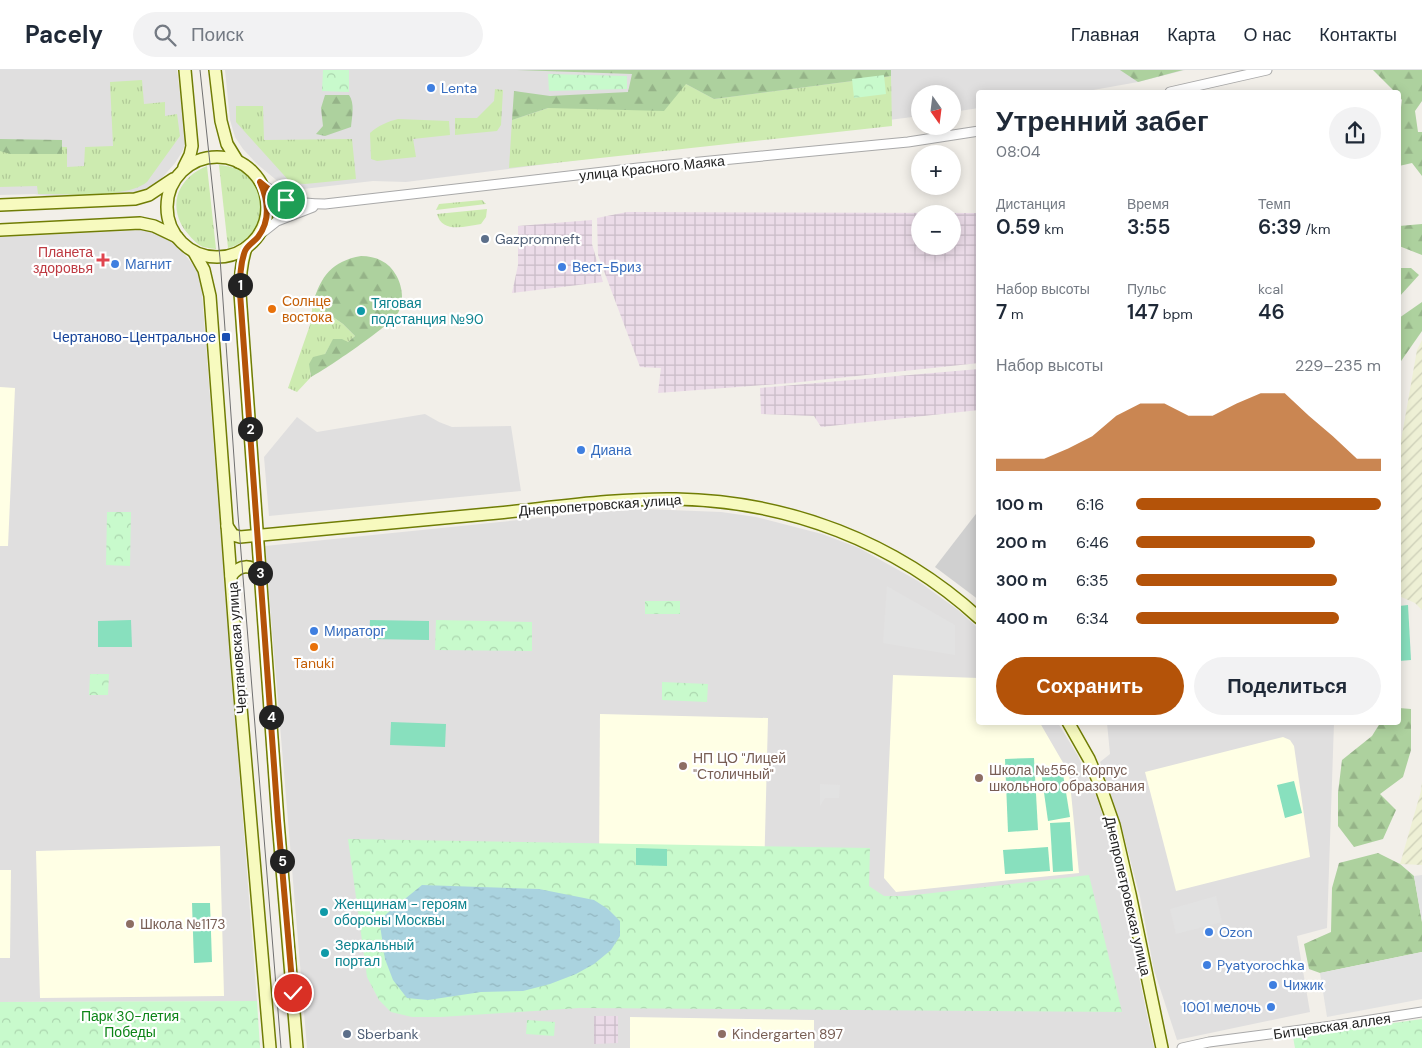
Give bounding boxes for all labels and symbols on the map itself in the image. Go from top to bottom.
place label: Lenta [441,79,477,97]
marker: Lenta [425,82,437,94]
north arrow [911,85,961,135]
street label: улица Красного Маяка [578,151,726,185]
pin [265,179,307,221]
place label: Gazpromneft [495,230,580,248]
marker: Gazpromneft [479,233,491,245]
place label: Планета здоровья [33,243,93,277]
marker: Планета здоровья [97,254,109,266]
place label: Магнит [125,255,172,273]
marker: Магнит [109,258,121,270]
place label: Вест-Бриз [572,258,641,276]
marker: Вест-Бриз [556,261,568,273]
pin: 1 [228,272,252,298]
place label: Солнце востока [282,292,333,326]
place label: Тяговая подстанция №90 [371,294,484,328]
marker: Солнце востока [266,303,278,315]
marker: Тяговая подстанция №90 [355,305,367,317]
place label: Чертаново-Центральное [53,328,216,346]
marker: Чертаново-Центральное [220,331,232,343]
pin: 2 [238,416,262,442]
place label: Диана [591,441,632,459]
marker: Диана [575,444,587,456]
street label: Днепропетровская улица [518,490,682,520]
pin: 3 [248,560,272,586]
street label: Чертановская улица [223,581,251,715]
place label: Мираторг [324,622,386,640]
marker: Мираторг [308,625,320,637]
marker: Tanuki [308,641,320,653]
place label: Tanuki [294,654,334,672]
pin: 4 [258,704,284,730]
place label: НП ЦО "Лицей "Столичный" [693,749,786,783]
marker: НП ЦО "Лицей "Столичный" [677,760,689,772]
place label: Школа №556. Корпус школьного образования [989,761,1145,795]
marker: Школа №556. Корпус школьного образования [973,772,985,784]
street label: Днепропетровская улица [1101,814,1155,978]
pin: 5 [270,848,294,874]
place label: Женщинам - героям обороны Москвы [334,895,467,929]
marker: Женщинам - героям обороны Москвы [318,906,330,918]
place label: Школа №1173 [140,915,225,933]
marker: Школа №1173 [124,918,136,930]
place label: Ozon [1219,923,1253,941]
marker: Ozon [1203,926,1215,938]
place label: Зеркальный портал [335,936,414,970]
marker: Зеркальный портал [319,947,331,959]
place label: Pyatyorochka [1217,956,1305,974]
marker: Pyatyorochka [1201,959,1213,971]
pin [272,972,314,1014]
place label: Чижик [1283,976,1324,994]
marker: Чижик [1267,979,1279,991]
place label: 1001 мелочь [1182,998,1261,1016]
marker: 1001 мелочь [1265,1001,1277,1013]
park label: Парк 30-летия Победы [81,1007,179,1041]
street label: Битцевская аллея [1272,1009,1392,1043]
place label: Sberbank [357,1025,419,1043]
place label: Kindergarten 897 [732,1025,843,1043]
marker: Sberbank [341,1028,353,1040]
marker: Kindergarten 897 [716,1028,728,1040]

